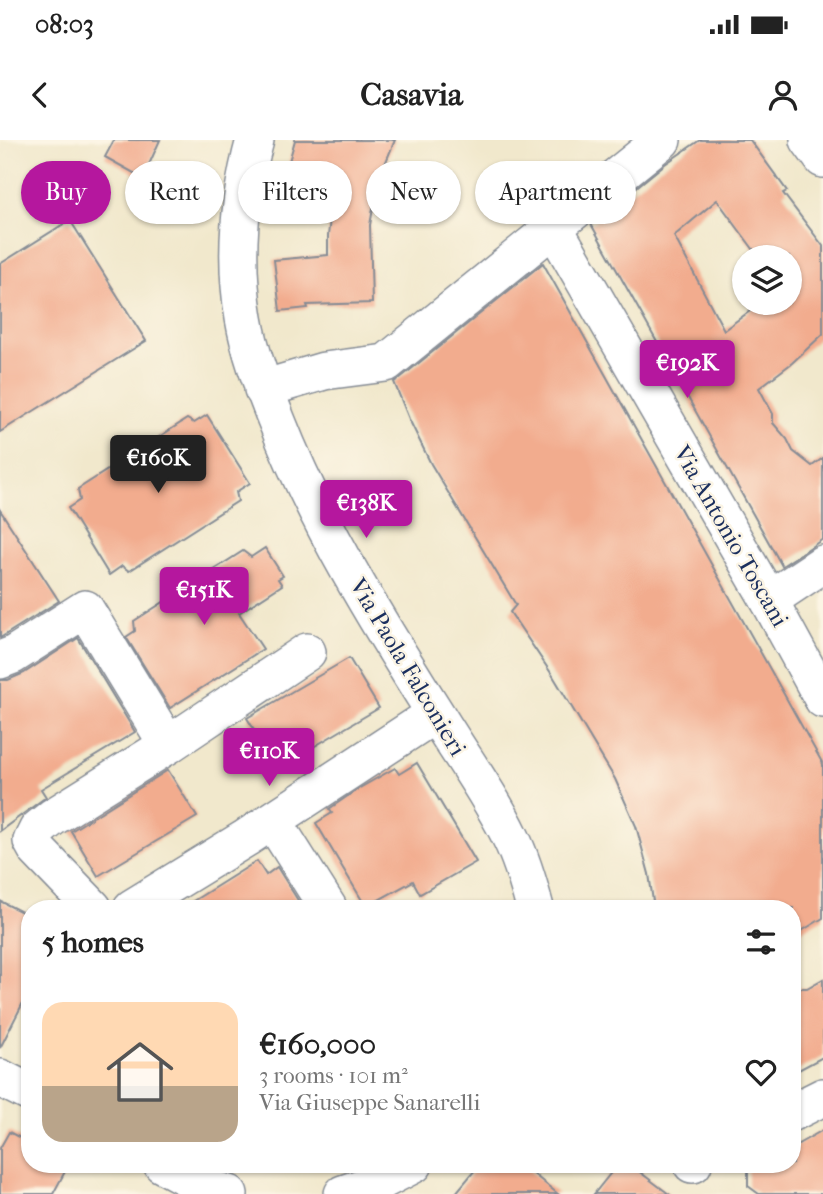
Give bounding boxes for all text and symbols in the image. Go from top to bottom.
text: 08:03 [35,9,94,40]
icon: back [21,76,59,114]
text: Casavia [360,76,463,113]
icon: person [764,76,802,114]
chip: Buy [21,161,111,224]
chip: Rent [125,161,224,224]
chip: Filters [238,161,352,224]
chip: New [366,161,461,224]
chip: Apartment [475,161,636,224]
map controls [732,245,802,315]
button: layers [732,245,802,315]
pin: €192K [638,341,736,400]
text: €192K [656,349,718,376]
pin: €160K [109,436,207,495]
street label: Via Antonio Toscani [667,440,794,632]
text: €160K [126,444,190,471]
pin: €138K [317,480,415,540]
text: €138K [336,489,396,516]
pin: €151K [155,568,253,627]
street label: Via Paola Falconieri [343,572,472,761]
text: €151K [176,576,232,603]
pin: €110K [220,728,318,788]
text: €110K [239,737,299,764]
icon: filters [742,923,780,961]
text: 5 homes [42,925,144,960]
text: €160,000 [259,1027,376,1062]
icon: home [98,1030,182,1114]
icon: heart [742,1053,780,1091]
text: 3 rooms · 101 m² [259,1062,408,1089]
text: Via Giuseppe Sanarelli [259,1089,480,1116]

